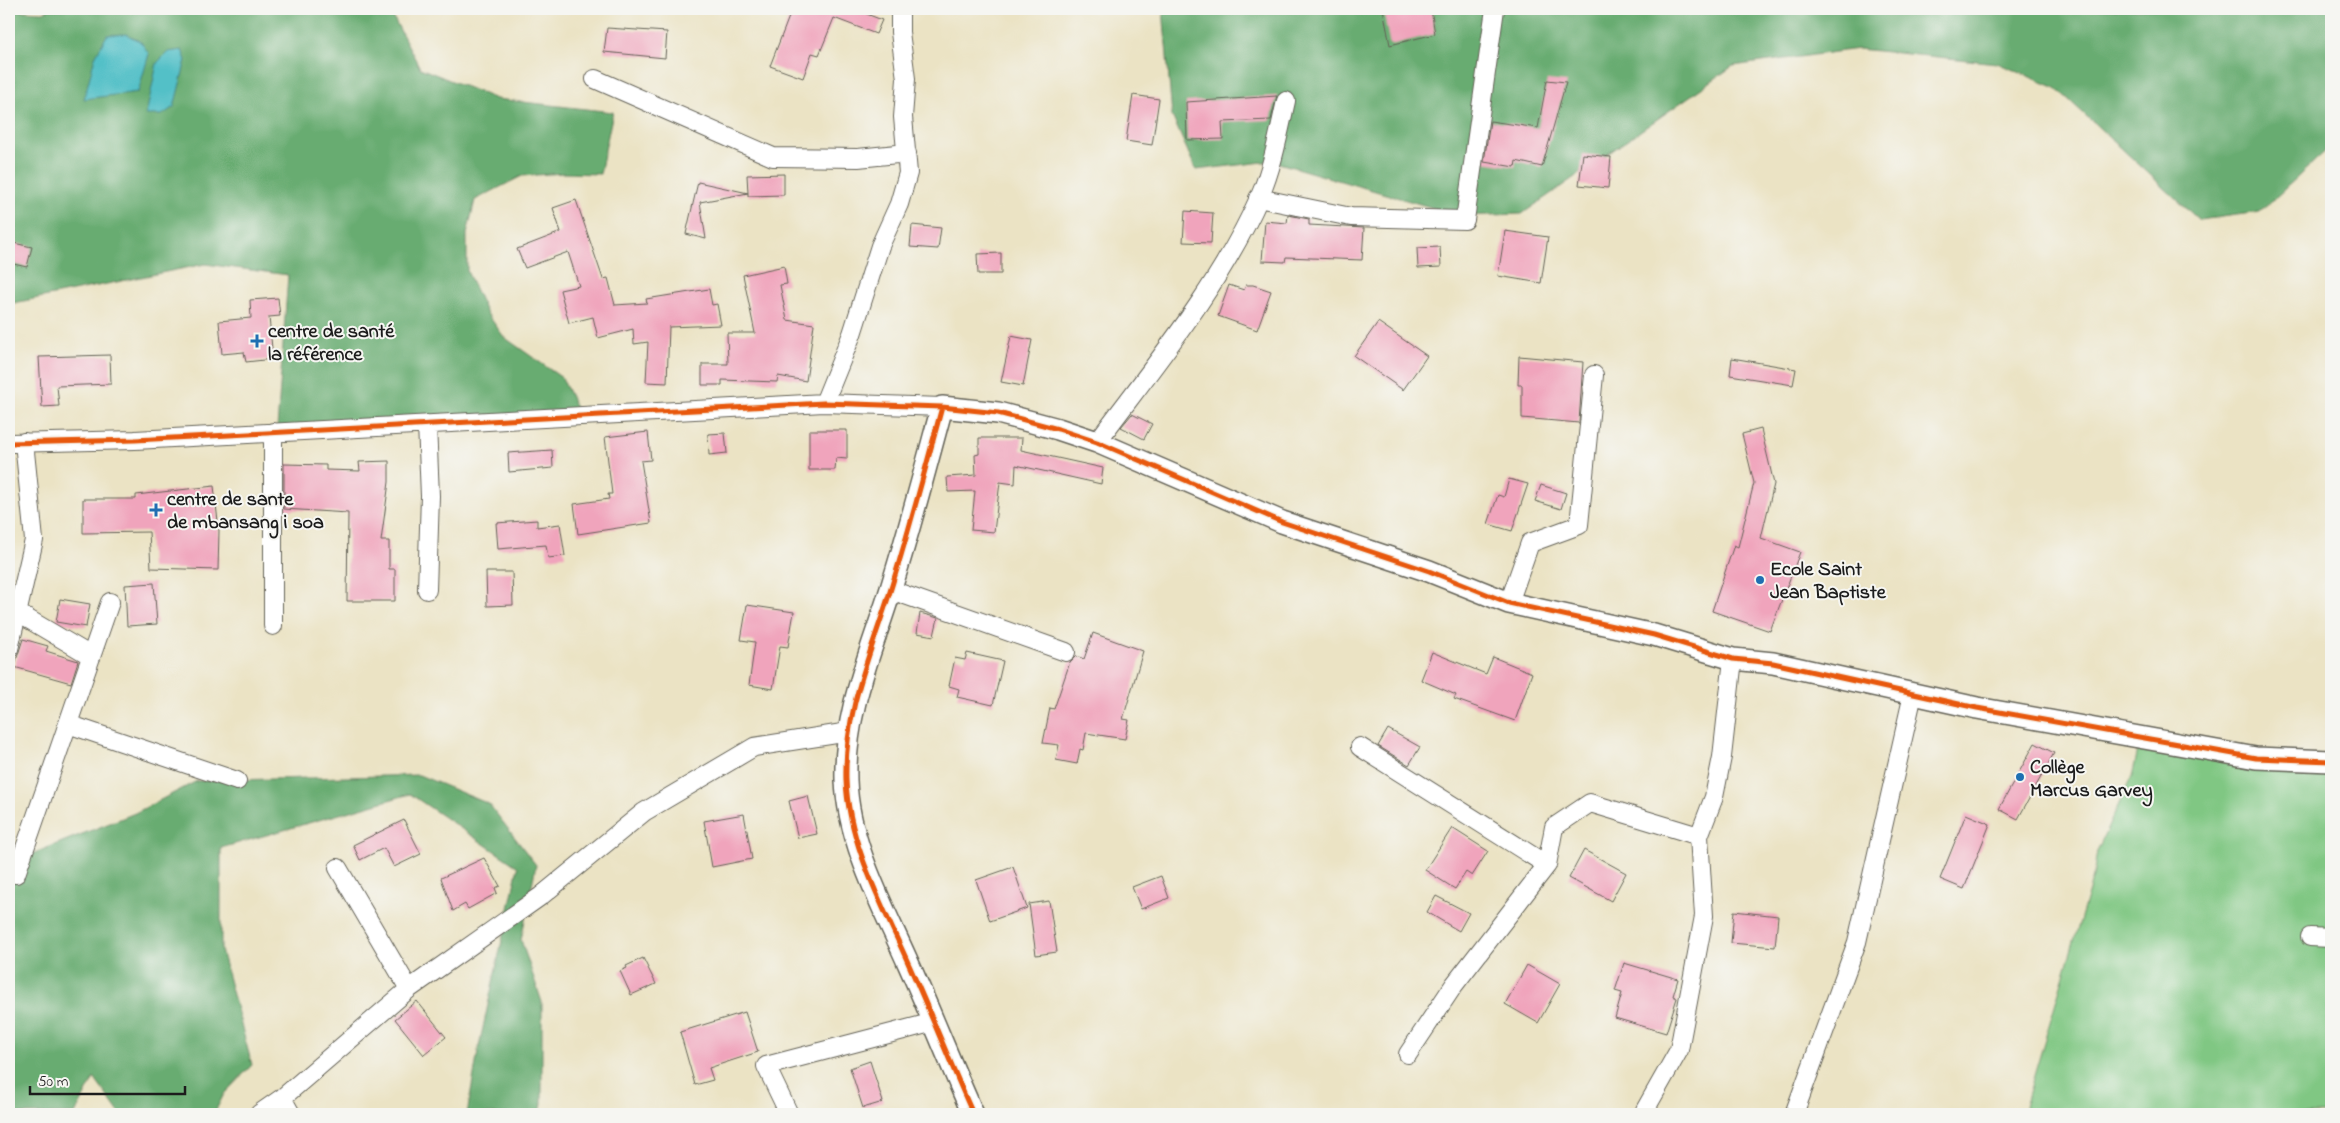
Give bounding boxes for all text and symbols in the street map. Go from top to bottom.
place label: centre de santé la référence [268,318,395,370]
marker: centre de santé la référence [250,334,264,348]
place label: centre de sante de mbansang i soa [167,486,324,539]
marker: centre de sante de mbansang i soa [149,503,163,517]
place label: Ecole Saint Jean Baptiste [1770,556,1887,608]
marker: Ecole Saint Jean Baptiste [1754,574,1766,586]
place label: Collège Marcus Garvey [2030,754,2153,807]
marker: Collège Marcus Garvey [2014,771,2026,783]
scale bar [30,1063,185,1095]
text: 50 m [38,1071,69,1093]

